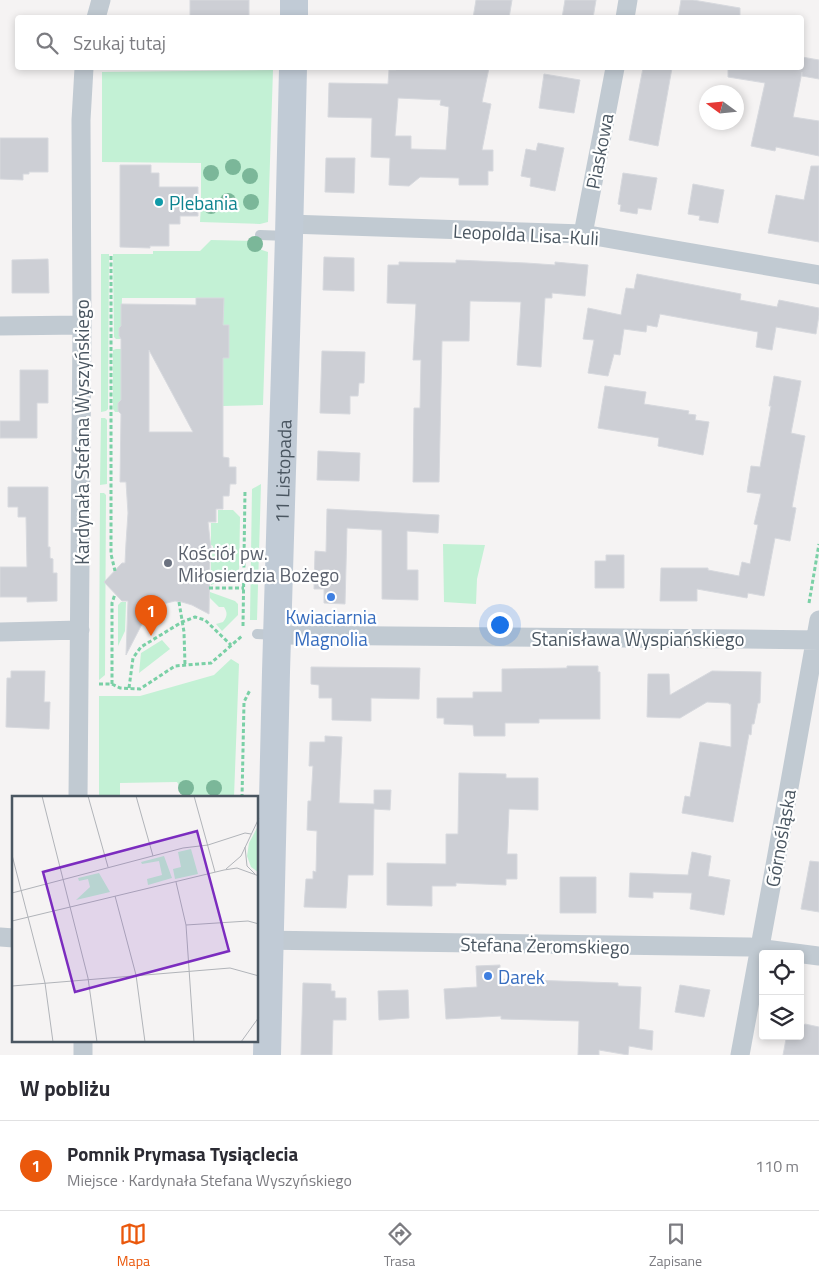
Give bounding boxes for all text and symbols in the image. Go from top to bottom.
search box [15,15,804,70]
text: Szukaj tutaj [73,28,166,57]
icon: search [33,29,61,57]
north arrow [699,85,744,130]
street label: Piaskowa [577,110,621,191]
place label: Plebania [169,188,238,217]
marker: Plebania [153,196,165,208]
street label: Leopolda Lisa-Kuli [452,216,600,252]
street label: Kardynała Stefana Wyszyńskiego [67,299,96,565]
street label: 11 Listopada [266,419,298,523]
place label: Kościół pw. Miłosierdzia Bożego [178,538,339,589]
marker: Kościół pw. Miłosierdzia Bożego [162,557,174,569]
marker: Kwiaciarnia Magnolia [325,591,337,603]
pin: 1 [135,595,167,636]
place label: Kwiaciarnia Magnolia [286,602,377,653]
your location [487,612,513,638]
street label: Stanisława Wyspiańskiego [531,624,745,653]
street label: Górnośląska [757,786,803,889]
inset map [12,796,259,1042]
street label: Stefana Żeromskiego [460,929,630,961]
map controls [759,950,804,1040]
button: locate [759,950,804,995]
place label: Darek [498,962,545,991]
marker: Darek [482,970,494,982]
button: layers [759,995,804,1040]
text: W pobliżu [20,1072,110,1104]
text: Pomnik Prymasa Tysiąclecia [67,1139,298,1168]
text: 1 [32,1154,40,1178]
text: 110 m [755,1154,799,1178]
text: Miejsce · Kardynała Stefana Wyszyńskiego [67,1168,352,1192]
tab: Mapa [117,1220,150,1271]
tab: Trasa [384,1220,415,1271]
tab: Zapisane [649,1220,702,1271]

